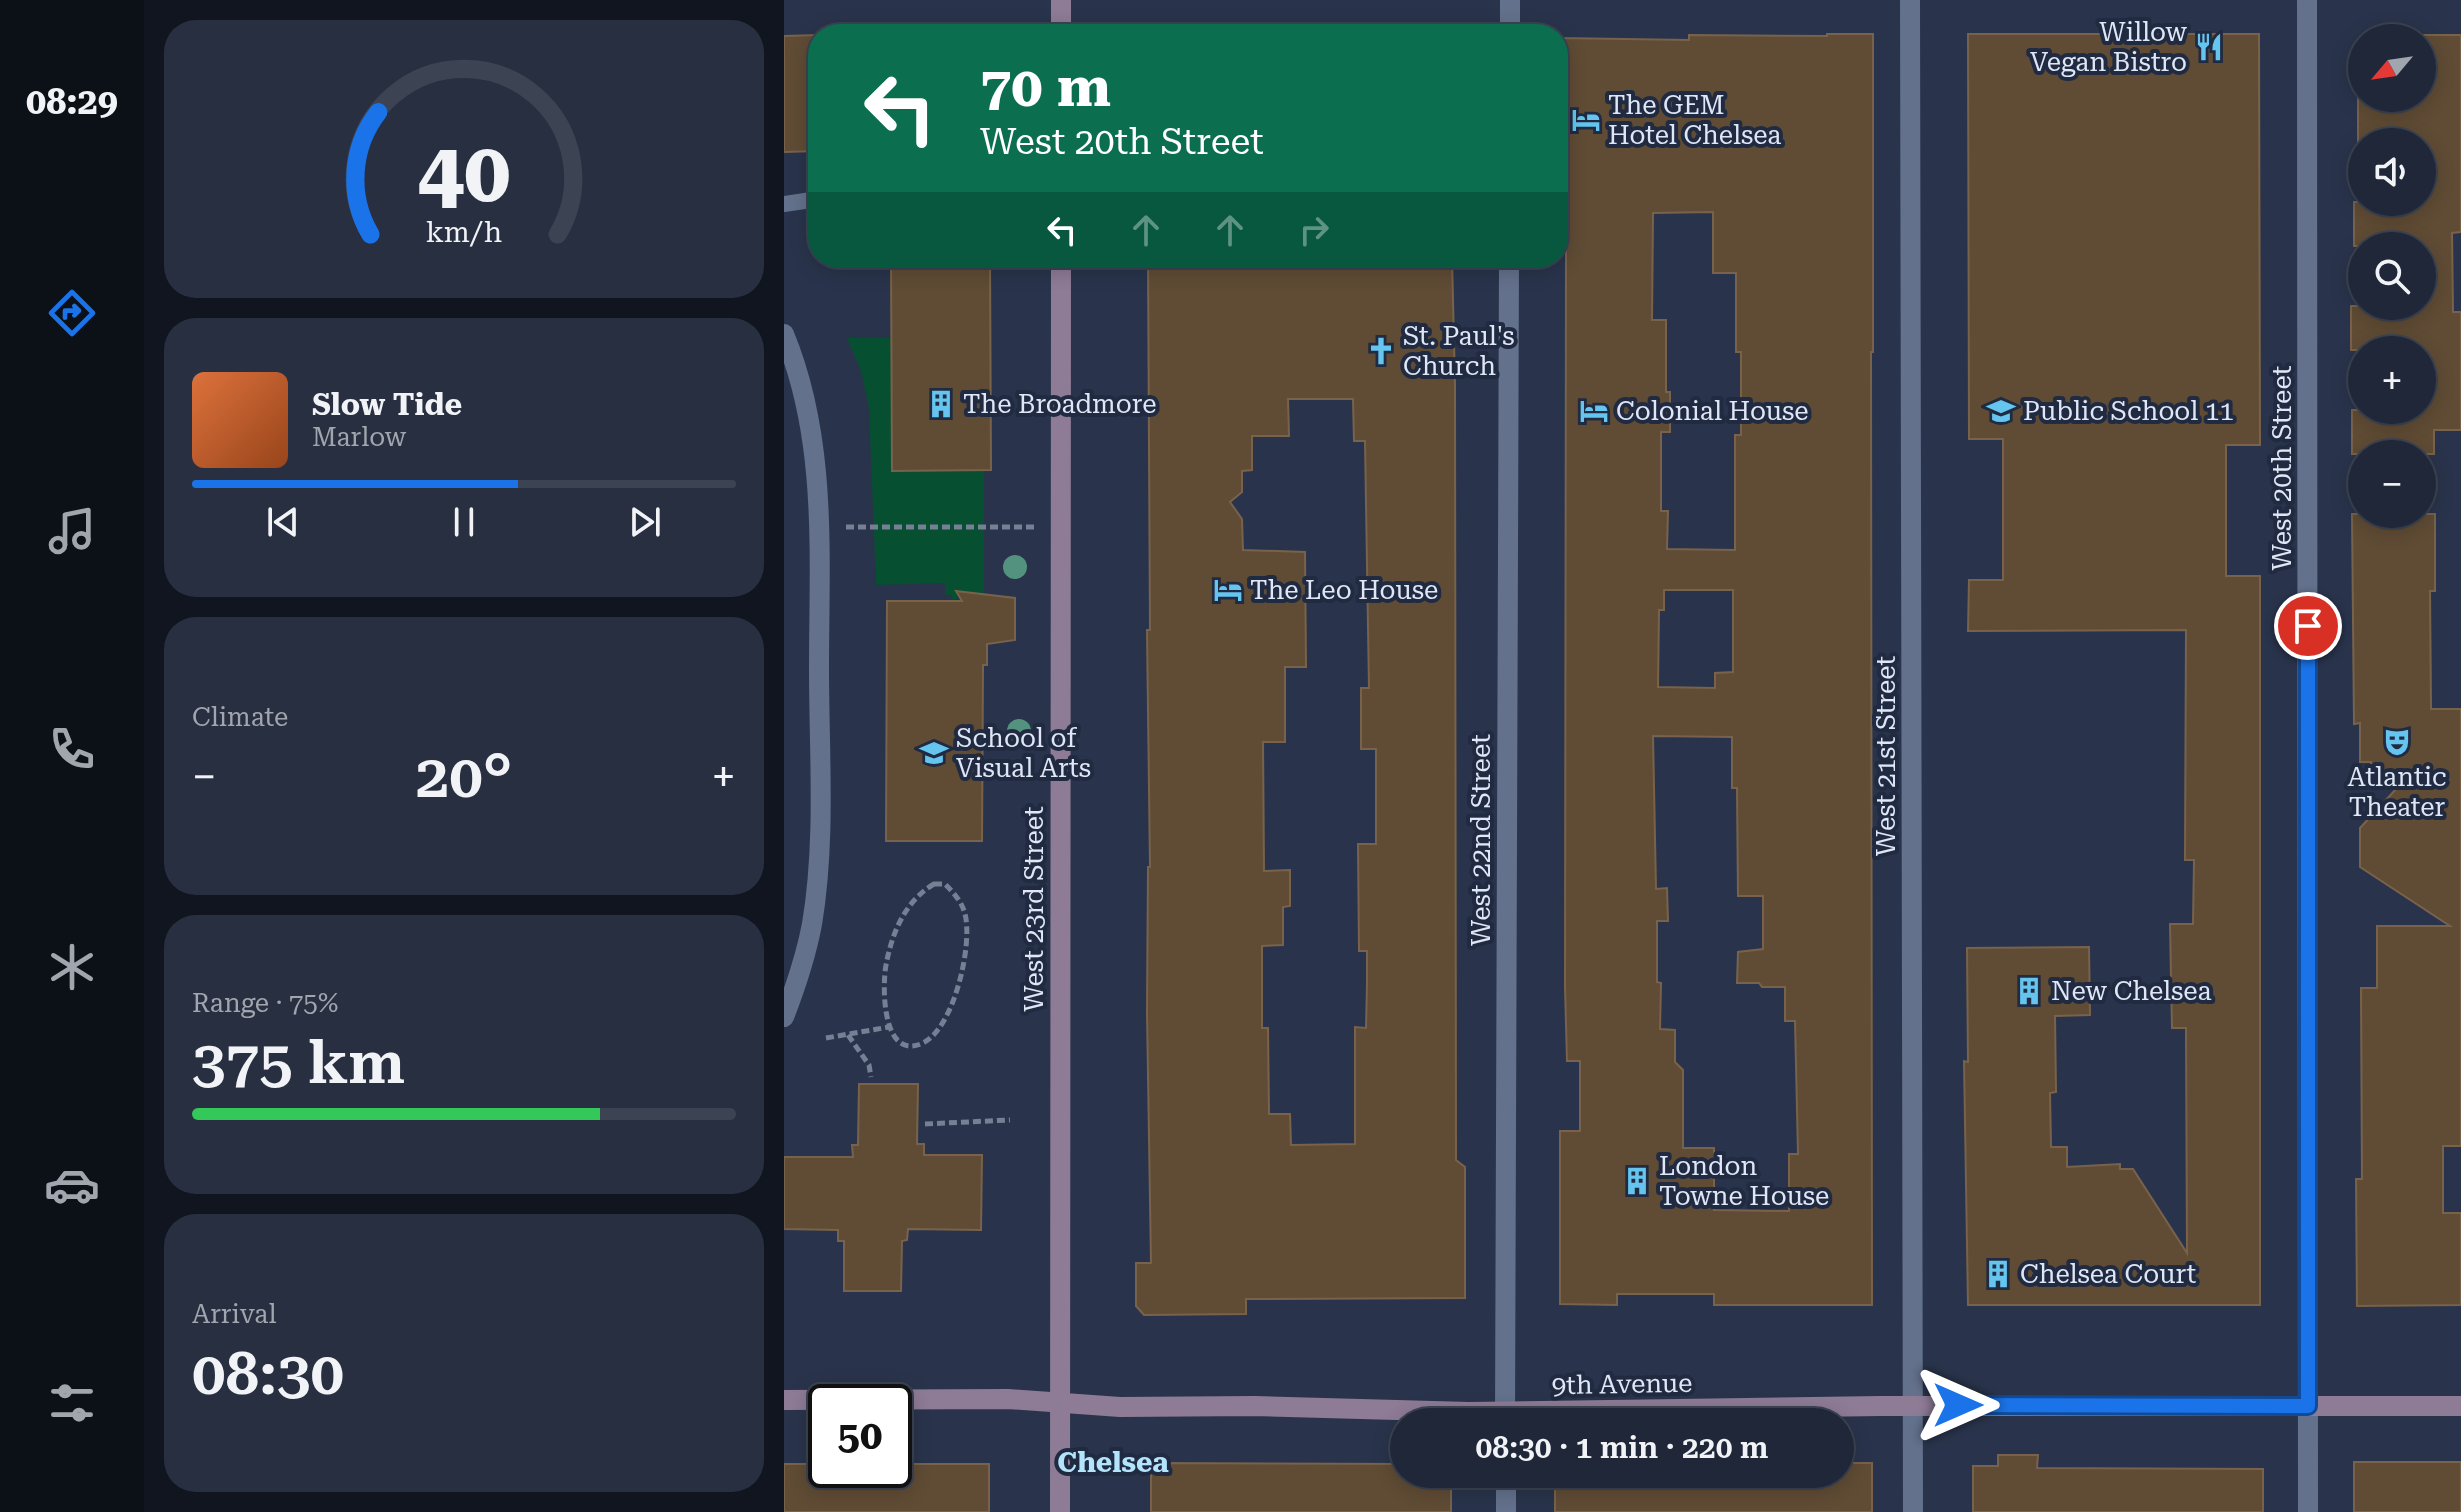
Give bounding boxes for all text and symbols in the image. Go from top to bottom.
place label: Willow Vegan Bistro [2030,17,2187,77]
north arrow [2348,24,2436,112]
map controls [2348,24,2436,528]
restaurant icon: Willow Vegan Bistro [2194,32,2224,62]
text: 70 m [980,54,1111,120]
icon: left [848,56,952,160]
text: 08:29 [26,81,118,123]
place label: The GEM Hotel Chelsea [1608,90,1781,150]
hotel icon: The GEM Hotel Chelsea [1571,105,1601,135]
text: West 20th Street [980,121,1264,163]
text: 40 [417,124,511,221]
button: sound [2348,128,2436,216]
icon: left [1040,208,1084,252]
icon: ahead [1124,208,1168,252]
icon: ahead [1208,208,1252,252]
icon: right [1292,208,1336,252]
text: km/h [426,215,502,249]
button: search [2348,232,2436,320]
icon: directions [44,285,100,341]
place label: St. Paul's Church [1403,321,1515,381]
church icon: St. Paul's Church [1366,336,1396,366]
button: + [2348,336,2436,424]
street label: West 20th Street [2267,365,2297,570]
text: Slow Tide [312,387,462,422]
building icon: The Broadmore [926,389,956,419]
place label: The Broadmore [963,389,1156,419]
hotel icon: Colonial House [1579,396,1609,426]
place label: Colonial House [1616,396,1809,426]
school or university icon: Public School 11 [1986,396,2016,426]
place label: Public School 11 [2023,396,2234,426]
text: Marlow [312,422,406,452]
button: − [2348,440,2436,528]
icon: previous [261,500,305,544]
icon: pause [442,500,486,544]
icon: next [623,500,667,544]
icon: music [44,503,100,559]
hotel icon: The Leo House [1213,575,1243,605]
place label: The Leo House [1250,575,1438,605]
pin [2274,592,2342,660]
icon: arrive [2286,604,2330,648]
street label: West 21st Street [1871,655,1901,856]
text: Climate [192,702,288,732]
icon: phone [44,721,100,777]
place label: School of Visual Arts [956,723,1091,783]
theatre icon: Atlantic Theater [2382,727,2412,757]
street label: West 22nd Street [1466,734,1496,946]
school or university icon: School of Visual Arts [919,738,949,768]
text: 20° [416,741,512,812]
text: − [192,751,217,803]
text: + [711,751,736,803]
place label: Atlantic Theater [2347,762,2447,822]
street label: West 23rd Street [1019,806,1049,1012]
icon: climate [44,939,100,995]
building icon: New Chelsea [2014,976,2044,1006]
place label: New Chelsea [2051,976,2212,1006]
text: Range · 75% [192,988,338,1018]
text: 375 km [192,1027,405,1098]
place label: London Towne House [1659,1151,1829,1211]
icon: car [44,1157,100,1213]
building icon: London Towne House [1622,1166,1652,1196]
building icon: Chelsea Court [1983,1259,2013,1289]
place label: Chelsea Court [2020,1259,2197,1289]
text: Arrival [192,1299,277,1329]
text: 08:30 [192,1338,344,1409]
position arrow [1916,1363,2000,1447]
street label: 9th Avenue [1551,1368,1693,1400]
icon: filters [44,1375,100,1431]
speed limit sign: 50 [808,1384,912,1488]
text: 08:30 · 1 min · 220 m [1476,1430,1768,1465]
district label: Chelsea [1057,1446,1169,1479]

